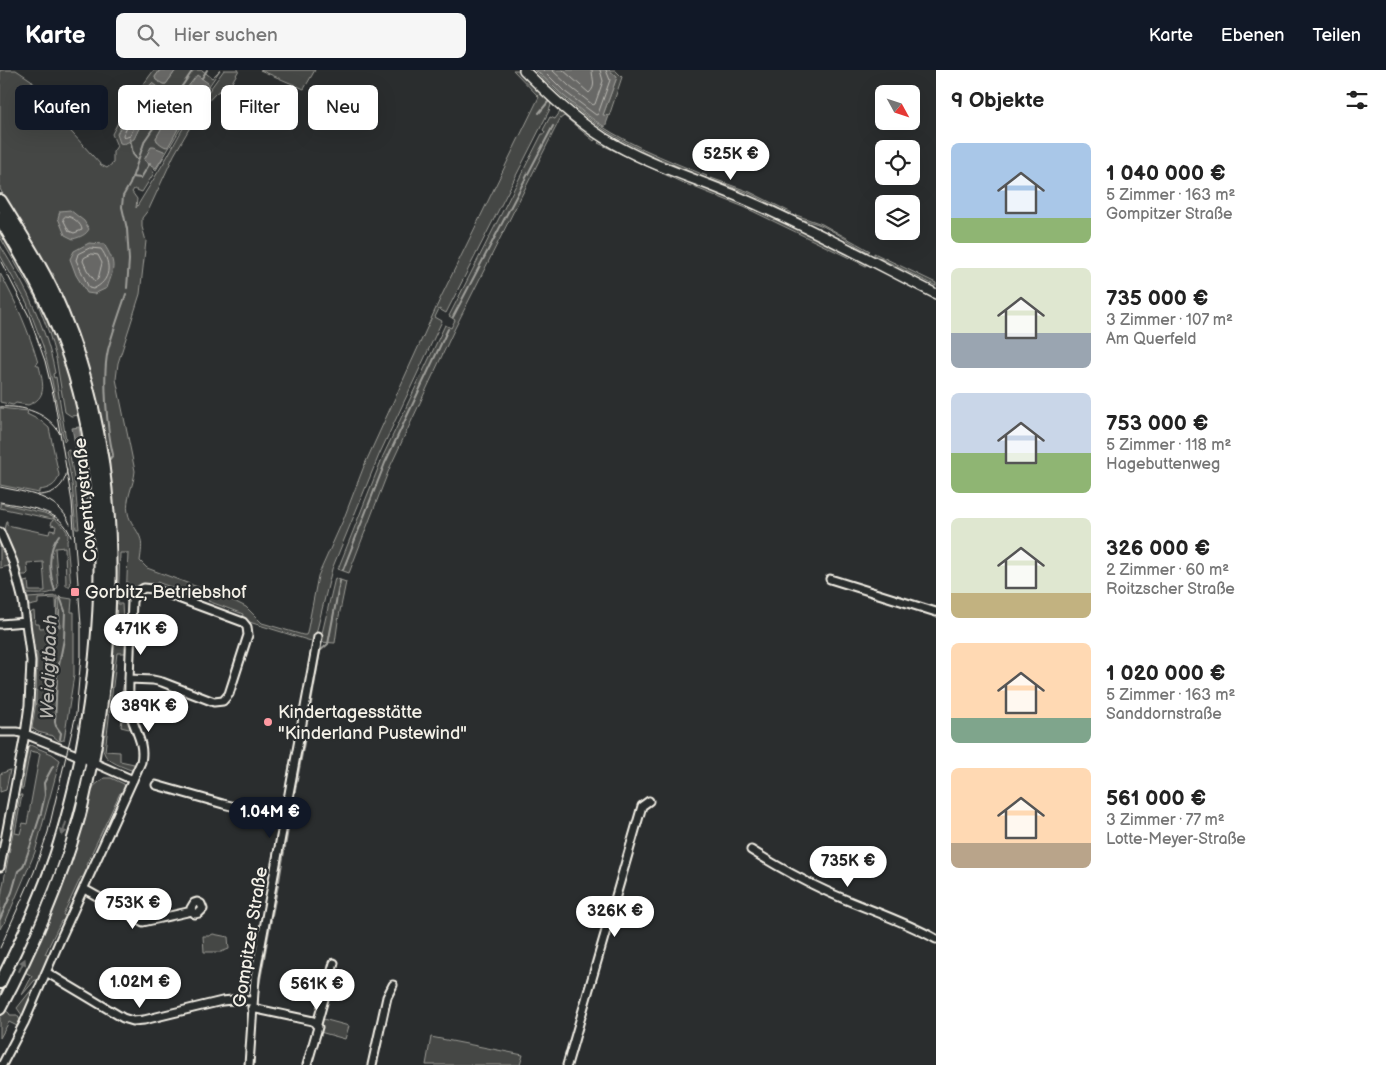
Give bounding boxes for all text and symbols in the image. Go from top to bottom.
search box [116,13,466,58]
text: Karte [25,21,86,50]
icon: search [134,21,162,49]
text: Hier suchen [174,24,278,47]
text: Karte [1149,25,1193,46]
text: Ebenen [1221,25,1284,46]
text: Teilen [1312,25,1361,46]
chip: Kaufen [15,85,108,130]
chip: Mieten [118,85,211,130]
chip: Filter [221,85,298,130]
chip: Neu [308,85,378,130]
north arrow [875,85,920,130]
map controls [875,85,920,240]
icon: filters [1343,86,1371,114]
text: 9 Objekte [951,88,1044,113]
pin: 525K € [690,138,772,181]
button: locate [875,140,920,185]
text: 525K € [703,145,759,164]
text: 1 040 000 € [1106,161,1225,186]
icon: home [991,163,1051,223]
text: 5 Zimmer · 163 m² [1106,186,1235,205]
button: layers [875,195,920,240]
text: Gompitzer Straße [1106,205,1232,224]
text: 735 000 € [1106,286,1208,311]
icon: home [991,288,1051,348]
text: 3 Zimmer · 107 m² [1106,311,1233,330]
text: Am Querfeld [1106,330,1196,349]
text: 753 000 € [1106,411,1208,436]
icon: home [991,413,1051,473]
text: 5 Zimmer · 118 m² [1106,436,1231,455]
street label: Coventrystraße [70,437,101,563]
text: Hagebuttenweg [1106,455,1220,474]
text: 326 000 € [1106,536,1210,561]
icon: home [991,538,1051,598]
text: 2 Zimmer · 60 m² [1106,561,1229,580]
text: Roitzscher Straße [1106,580,1235,599]
place label: Gorbitz, Betriebshof [85,582,247,603]
marker: Gorbitz, Betriebshof [69,586,81,598]
water label: Weidigtbach [36,614,63,720]
pin: 471K € [100,614,182,656]
text: 471K € [115,620,167,639]
text: 1 020 000 € [1106,661,1225,686]
icon: home [991,663,1051,723]
text: 5 Zimmer · 163 m² [1106,686,1235,705]
pin: 389K € [108,690,190,733]
text: 389K € [121,697,177,716]
place label: Kindertagesstätte "Kinderland Pustewind" [278,702,467,744]
text: Sanddornstraße [1106,705,1222,724]
marker: Kindertagesstätte "Kinderland Pustewind" [262,716,274,728]
text: 561 000 € [1106,786,1206,811]
icon: home [991,788,1051,848]
pin: 1.04M € [224,796,316,839]
text: 1.04M € [240,803,300,822]
text: 3 Zimmer · 77 m² [1106,811,1225,830]
one-way arrow [59,821,67,836]
text: Lotte-Meyer-Straße [1106,830,1246,849]
pin: 735K € [807,846,889,888]
text: 735K € [821,852,875,871]
street label: Gompitzer Straße [229,865,272,1009]
pin: 753K € [92,888,174,930]
text: 753K € [106,894,160,913]
pin: 326K € [574,896,656,938]
text: 326K € [587,902,643,921]
one-way arrow [18,958,26,972]
pin: 1.02M € [94,966,186,1009]
pin: 561K € [276,968,358,1011]
text: 1.02M € [110,973,170,992]
text: 561K € [291,975,343,994]

